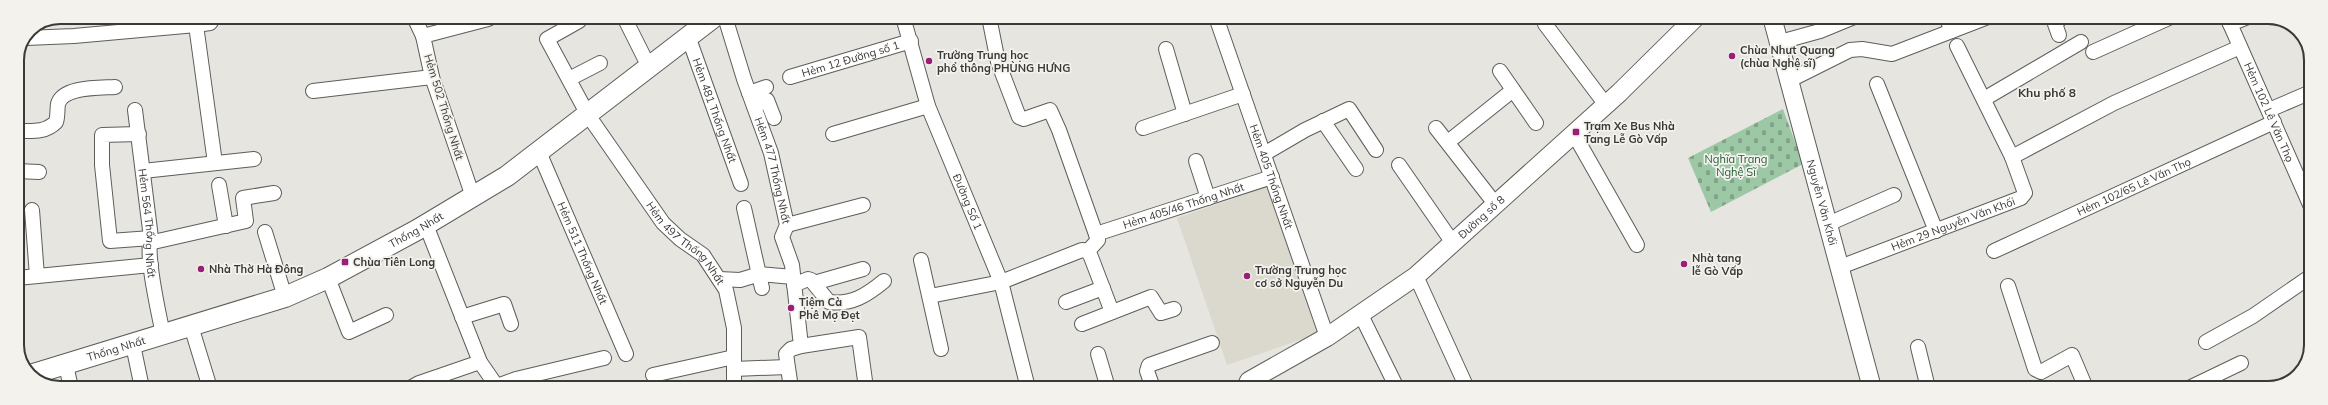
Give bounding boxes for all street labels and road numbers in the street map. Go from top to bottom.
street label: Hẻm 12 Đường số 1 [800,38,901,80]
street label: Hẻm 502 Thống Nhất [421,52,467,162]
street label: Hẻm 481 Thống Nhất [689,56,740,165]
street label: Hẻm 102 Lê Văn Thọ [2241,60,2297,164]
street label: Hẻm 477 Thống Nhất [752,115,794,225]
street label: Hẻm 405 Thống Nhất [1247,122,1296,231]
street label: Hẻm 102/65 Lê Văn Thọ [2075,154,2193,219]
street label: Nguyễn Văn Khối [1804,158,1840,247]
street label: Hẻm 564 Thống Nhất [135,168,159,279]
street label: Đường Số 1 [950,172,986,232]
street label: Hẻm 405/46 Thống Nhất [1121,179,1246,232]
street label: Đường số 8 [1455,192,1508,242]
street label: Hẻm 29 Nguyễn Văn Khối [1889,194,2017,254]
street label: Hẻm 497 Thống Nhất [643,199,728,288]
street label: Hẻm 511 Thống Nhất [554,200,611,307]
street label: Thống Nhất [386,209,446,251]
street label: Thống Nhất [85,333,147,364]

